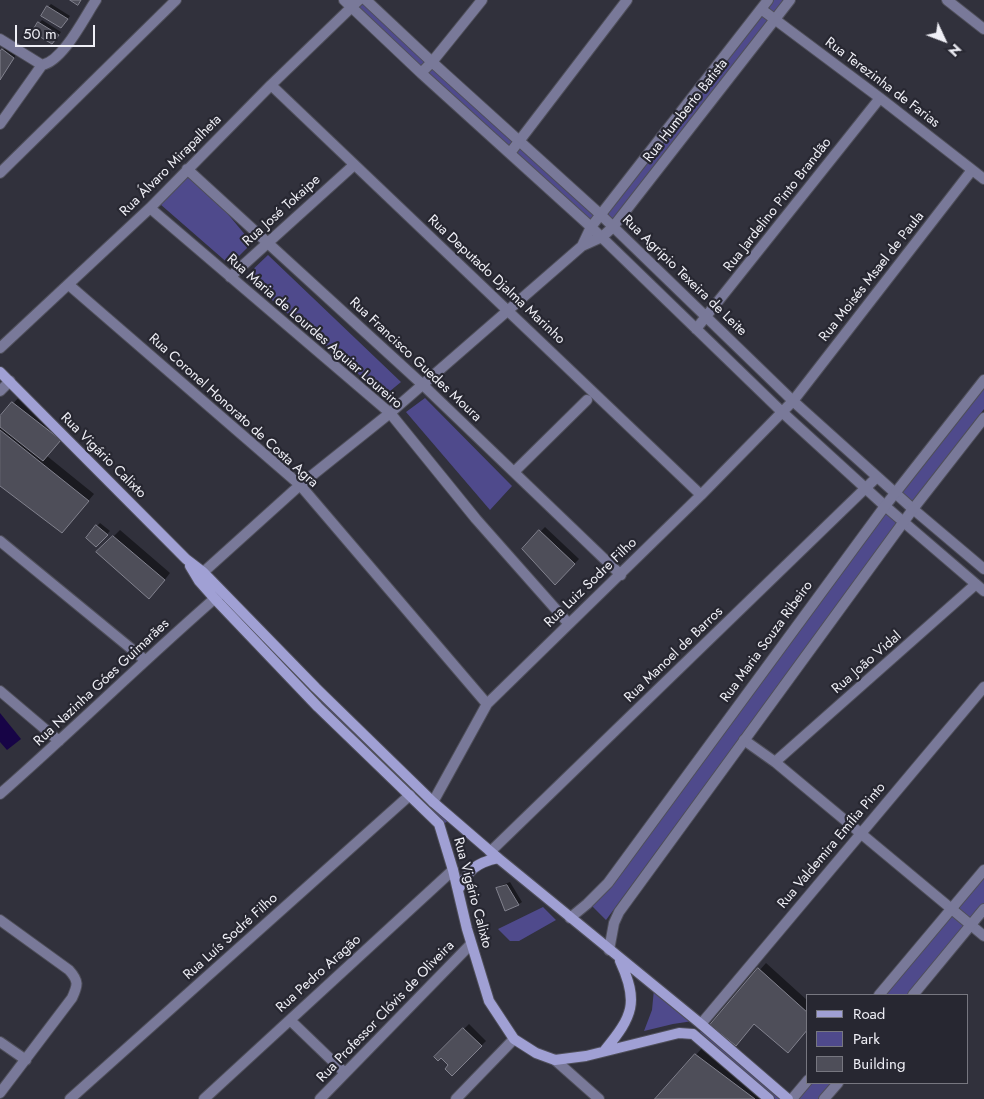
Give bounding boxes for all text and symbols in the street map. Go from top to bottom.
scale bar [18,15,98,47]
north arrow [919,15,969,65]
text: 50 m [23,23,57,45]
street label: Rua Terezinha de Farias [821,34,943,132]
text: N [944,39,966,61]
street label: Rua Humberto Batista [640,56,732,166]
street label: Rua Álvaro Mirapalheta [117,112,225,220]
street label: Rua Jardelino Pinto Brandão [721,135,835,275]
street label: Rua José Tokaipe [240,172,324,250]
street label: Rua Moisés Msael de Paula [816,209,928,345]
street label: Rua Deputado Djalma Marinho [424,212,568,348]
street label: Rua Agrípio Texeira de Leite [618,212,750,340]
street label: Rua Maria de Lourdes Aguiar Loureiro [223,251,405,413]
street label: Rua Francisco Guedes Moura [345,294,485,426]
street label: Rua Coronel Honorato de Costa Agra [145,330,321,492]
street label: Rua Vigário Calixto [57,410,149,502]
street label: Rua Luiz Sodre Filho [541,535,641,631]
street label: Rua Maria Souza Ribeiro [717,578,817,706]
street label: Rua Manoel de Barros [621,604,727,706]
street label: Rua Nazinha Góes Guimarães [31,616,173,750]
street label: Rua João Vidal [829,628,905,698]
street label: Rua Valdemira Emília Pinto [774,780,890,912]
street label: Rua Vigário Calixto [449,836,495,950]
street label: Rua Luís Sodré Filho [180,890,282,984]
street label: Rua Pedro Aragão [273,932,365,1016]
street label: Rua Professor Clóvis de Oliveira [314,938,458,1086]
legend [806,994,969,1084]
text: Road [853,1003,885,1025]
text: Park [853,1028,880,1050]
text: Building [853,1053,905,1075]

